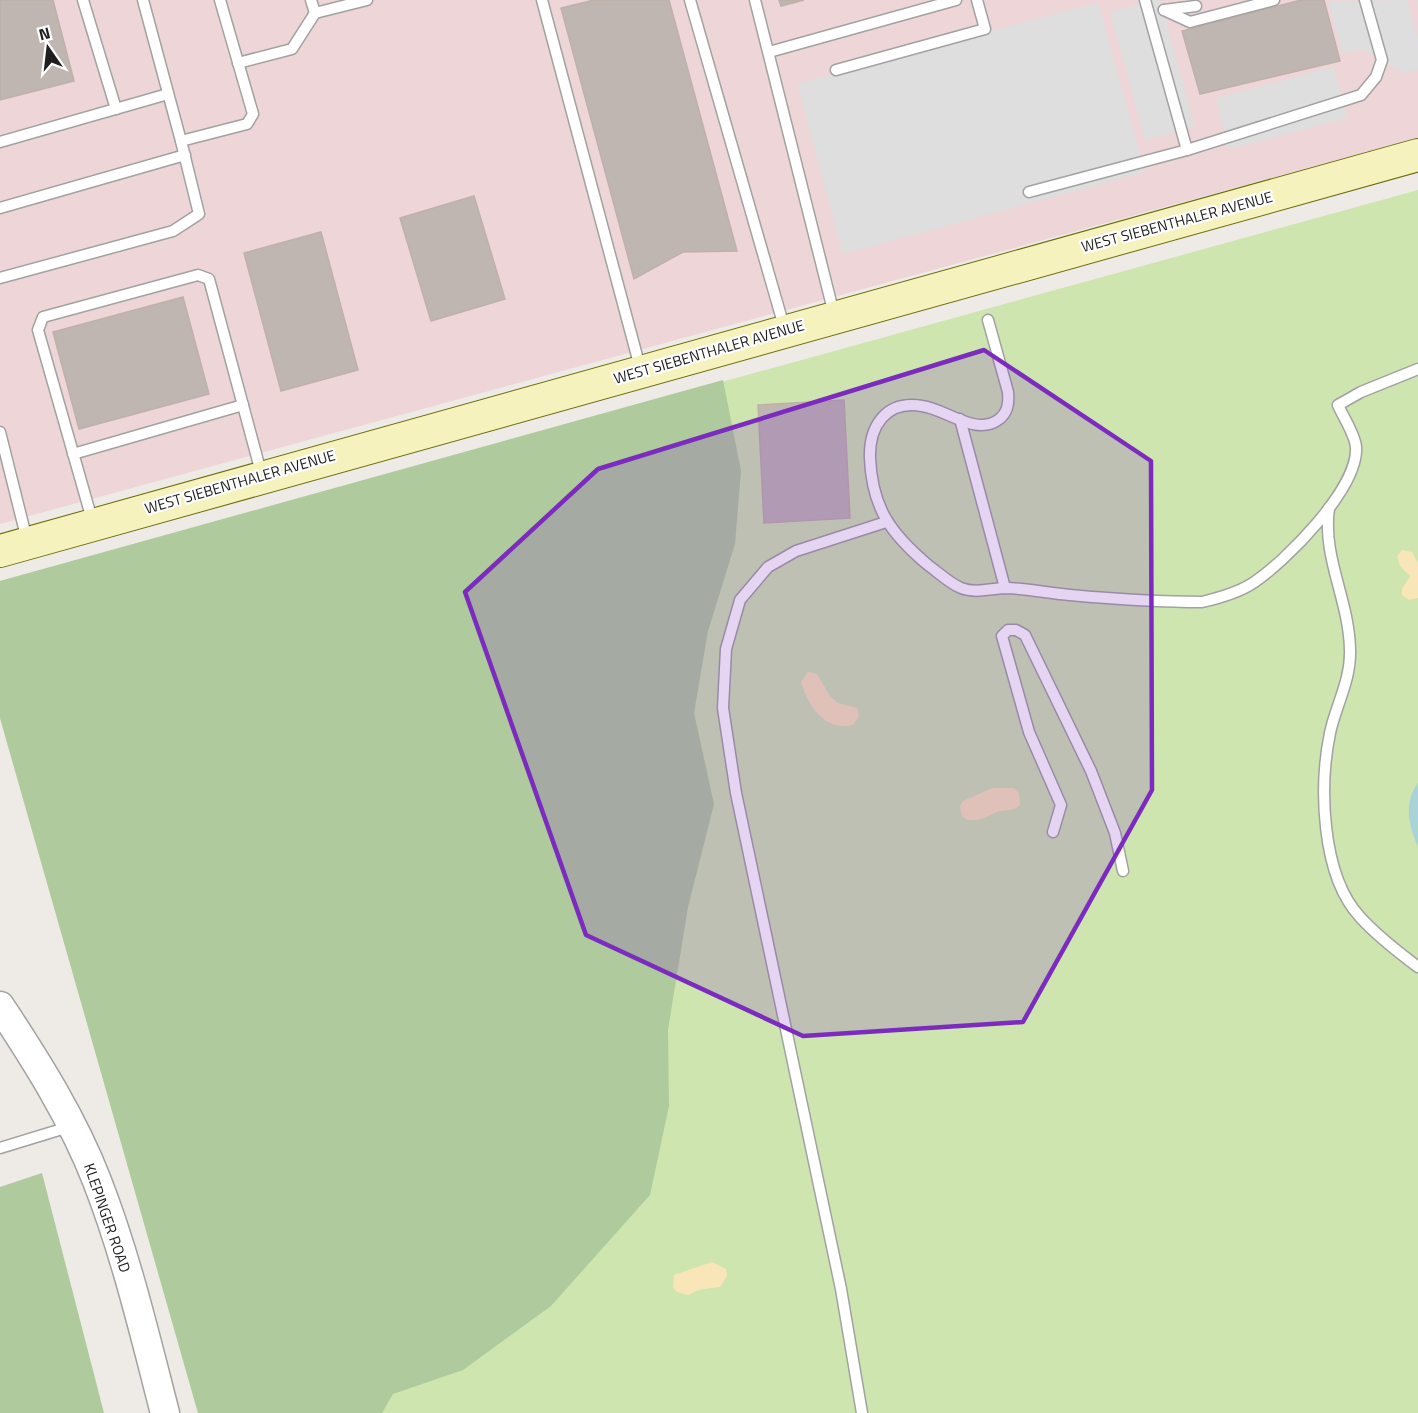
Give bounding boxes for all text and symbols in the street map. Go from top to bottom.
north arrow [18,18,78,78]
text: N [36,20,53,46]
street label: WEST SIEBENTHALER AVENUE [1079,185,1275,258]
street label: WEST SIEBENTHALER AVENUE [611,313,807,390]
street label: WEST SIEBENTHALER AVENUE [142,443,338,520]
street label: KLEPINGER ROAD [78,1160,137,1276]

